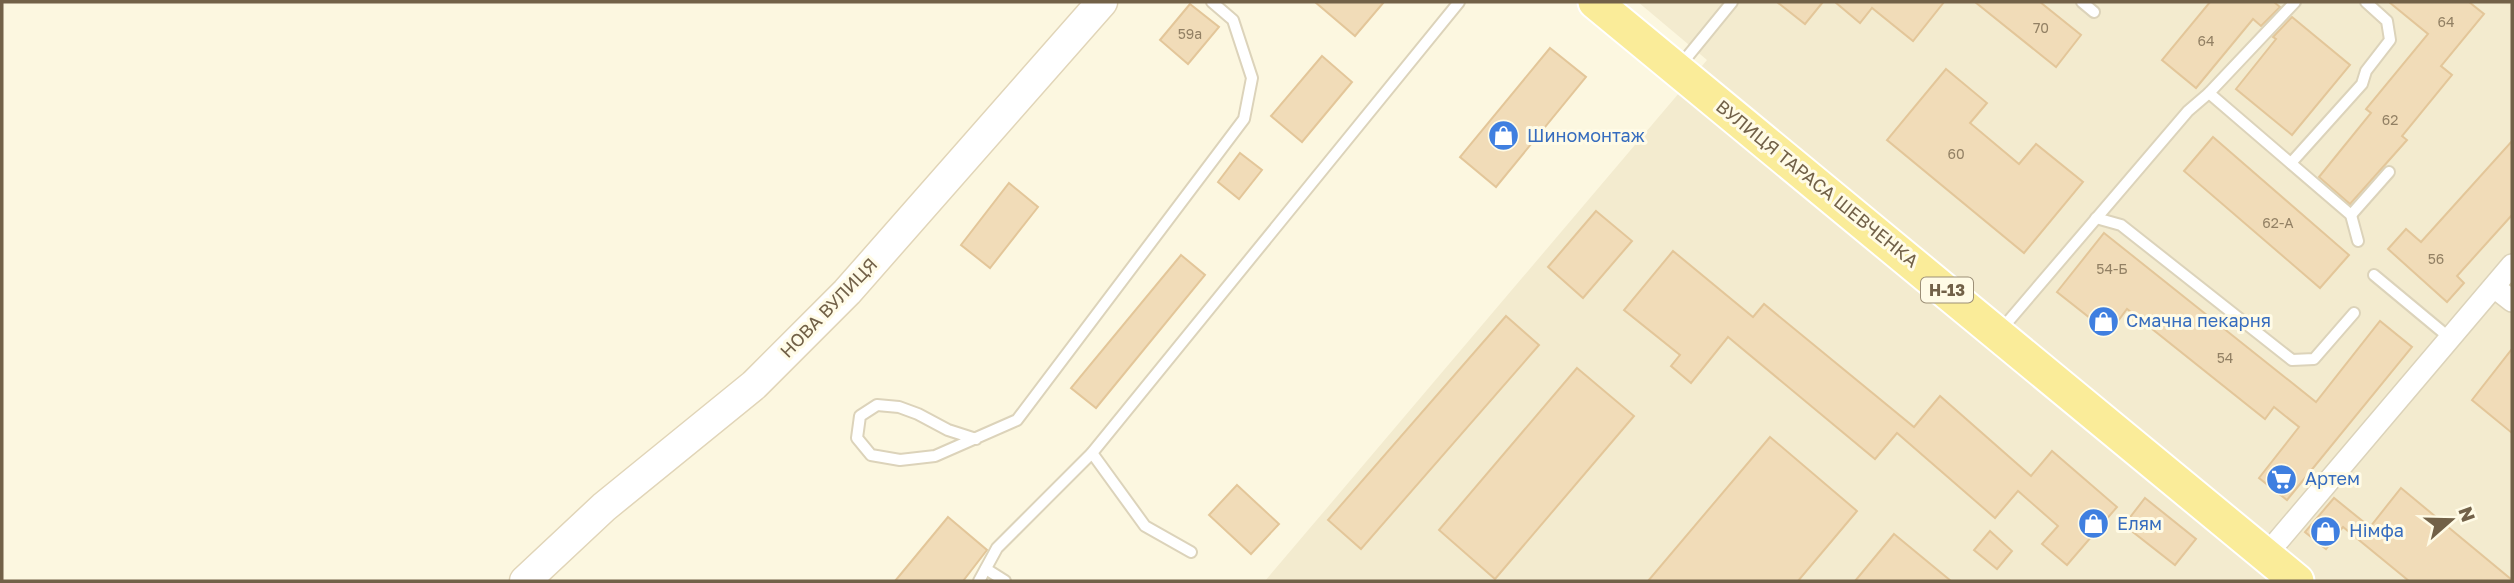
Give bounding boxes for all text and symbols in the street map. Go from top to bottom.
house number: 64 [2437,13,2455,30]
house number: 70 [2033,19,2049,36]
house number: 59а [1178,25,1202,42]
house number: 64 [2197,32,2215,49]
street label: ВУЛИЦЯ ТАРАСА ШЕВЧЕНКА [1712,95,1923,272]
house number: 62 [2382,111,2398,128]
shop icon: Шиномонтаж [1487,119,1521,153]
place label: Шиномонтаж [1527,124,1645,146]
house number: 60 [1947,145,1965,162]
house number: 62-А [2262,214,2294,231]
house number: 56 [2428,250,2444,267]
street label: НОВА ВУЛИЦЯ [775,253,881,362]
house number: 54-Б [2096,260,2128,277]
road number: Н-13 [1921,278,1973,302]
shop icon: Смачна пекарня [2086,304,2120,338]
place label: Смачна пекарня [2126,309,2271,331]
house number: 54 [2217,349,2233,366]
supermarket icon: Артем [2265,462,2299,496]
place label: Артем [2305,467,2360,489]
north arrow [2416,485,2486,555]
text: N [2454,503,2481,525]
shop icon: Елям [2077,507,2111,541]
place label: Елям [2117,512,2162,534]
shop icon: Німфа [2309,514,2343,548]
place label: Німфа [2349,519,2404,541]

